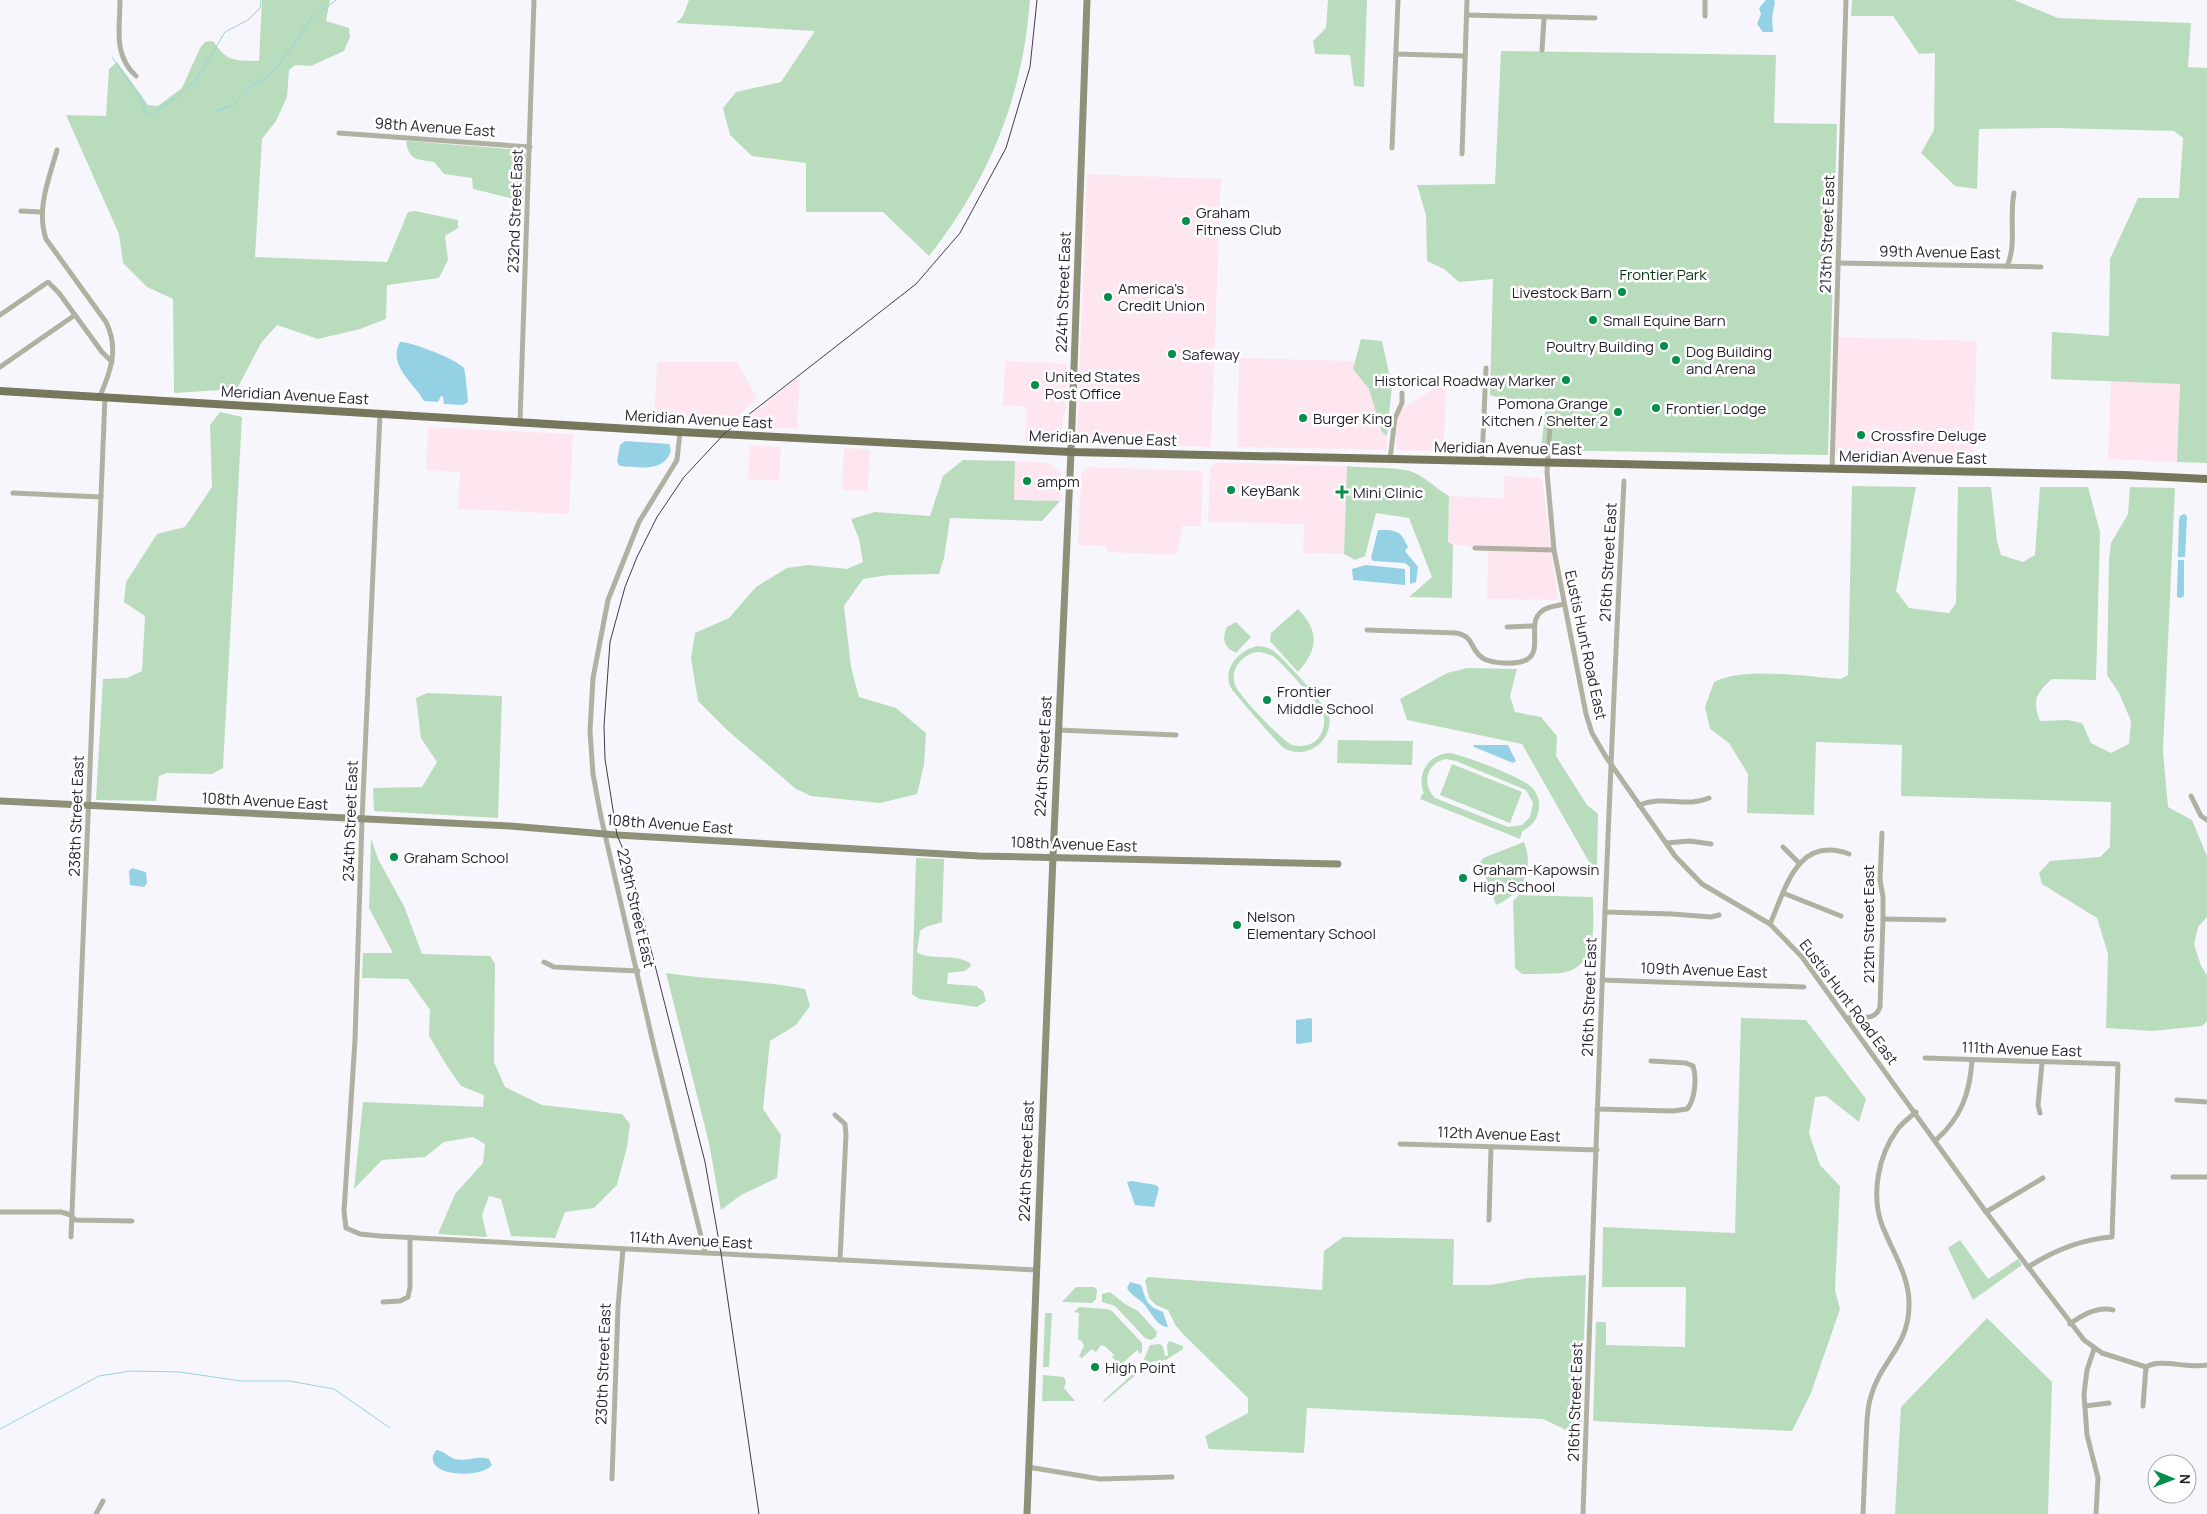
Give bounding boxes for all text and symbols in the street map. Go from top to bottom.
street label: 98th Avenue East [374,112,496,142]
street label: 232nd Street East [502,149,528,273]
street label: 213th Street East [1814,174,1840,294]
place label: Graham Fitness Club [1196,202,1282,240]
marker: Graham Fitness Club [1180,215,1192,227]
street label: 224th Street East [1050,231,1076,353]
street label: 99th Avenue East [1879,240,2001,264]
park label: Frontier Park [1619,264,1707,285]
place label: America's Credit Union [1118,278,1205,316]
place label: Livestock Barn [1512,282,1612,303]
marker: Livestock Barn [1616,286,1628,298]
marker: America's Credit Union [1102,291,1114,303]
place label: Small Equine Barn [1603,310,1726,331]
marker: Small Equine Barn [1587,314,1599,326]
place label: Poultry Building [1546,336,1654,357]
marker: Poultry Building [1658,340,1670,352]
place label: Dog Building and Arena [1686,341,1772,379]
place label: Safeway [1182,344,1240,365]
marker: Safeway [1166,348,1178,360]
marker: Dog Building and Arena [1670,354,1682,366]
place label: United States Post Office [1045,366,1140,404]
place label: Historical Roadway Marker [1375,370,1557,391]
marker: Historical Roadway Marker [1560,374,1572,386]
marker: United States Post Office [1029,379,1041,391]
street label: Meridian Avenue East [221,381,369,409]
place label: Pomona Grange Kitchen / Shelter 2 [1482,393,1608,431]
place label: Frontier Lodge [1666,398,1767,419]
marker: Frontier Lodge [1650,402,1662,414]
street label: Meridian Avenue East [625,405,773,433]
marker: Pomona Grange Kitchen / Shelter 2 [1612,406,1624,418]
place label: Burger King [1313,408,1392,429]
marker: Burger King [1297,412,1309,424]
street label: Meridian Avenue East [1029,425,1177,451]
place label: Crossfire Deluge [1871,425,1987,446]
marker: Crossfire Deluge [1855,429,1867,441]
street label: Meridian Avenue East [1434,436,1582,460]
street label: Meridian Avenue East [1839,445,1987,469]
place label: ampm [1037,471,1080,492]
marker: ampm [1021,475,1033,487]
place label: KeyBank [1241,480,1300,501]
place label: Mini Clinic [1353,482,1423,503]
marker: KeyBank [1225,484,1237,496]
marker: Mini Clinic [1335,485,1349,499]
street label: 216th Street East [1594,502,1622,622]
street label: Eustis Hunt Road East [1560,568,1612,722]
place label: Frontier Middle School [1277,681,1374,719]
marker: Frontier Middle School [1261,694,1273,706]
street label: 224th Street East [1029,695,1057,817]
street label: 238th Street East [63,755,89,877]
street label: 234th Street East [337,760,363,882]
street label: 108th Avenue East [201,787,329,815]
street label: 108th Avenue East [606,809,734,839]
street label: 108th Avenue East [1010,831,1138,857]
street label: 229th Street East [612,846,660,970]
place label: Graham School [404,847,509,868]
marker: Graham School [388,851,400,863]
place label: Graham-Kapowsin High School [1473,859,1600,897]
street label: 212th Street East [1858,865,1879,983]
marker: Graham-Kapowsin High School [1457,872,1469,884]
place label: Nelson Elementary School [1247,906,1376,944]
marker: Nelson Elementary School [1231,919,1243,931]
street label: Eustis Hunt Road East [1795,935,1903,1069]
street label: 216th Street East [1576,937,1602,1057]
street label: 109th Avenue East [1640,957,1768,983]
street label: 111th Avenue East [1961,1036,2083,1062]
street label: 224th Street East [1013,1100,1039,1222]
street label: 112th Avenue East [1437,1121,1561,1147]
street label: 114th Avenue East [629,1226,753,1254]
street label: 230th Street East [590,1303,616,1425]
street label: 216th Street East [1562,1342,1588,1462]
place label: High Point [1105,1357,1176,1378]
marker: High Point [1089,1361,1101,1373]
north arrow [2147,1454,2197,1504]
text: N [2176,1474,2195,1484]

